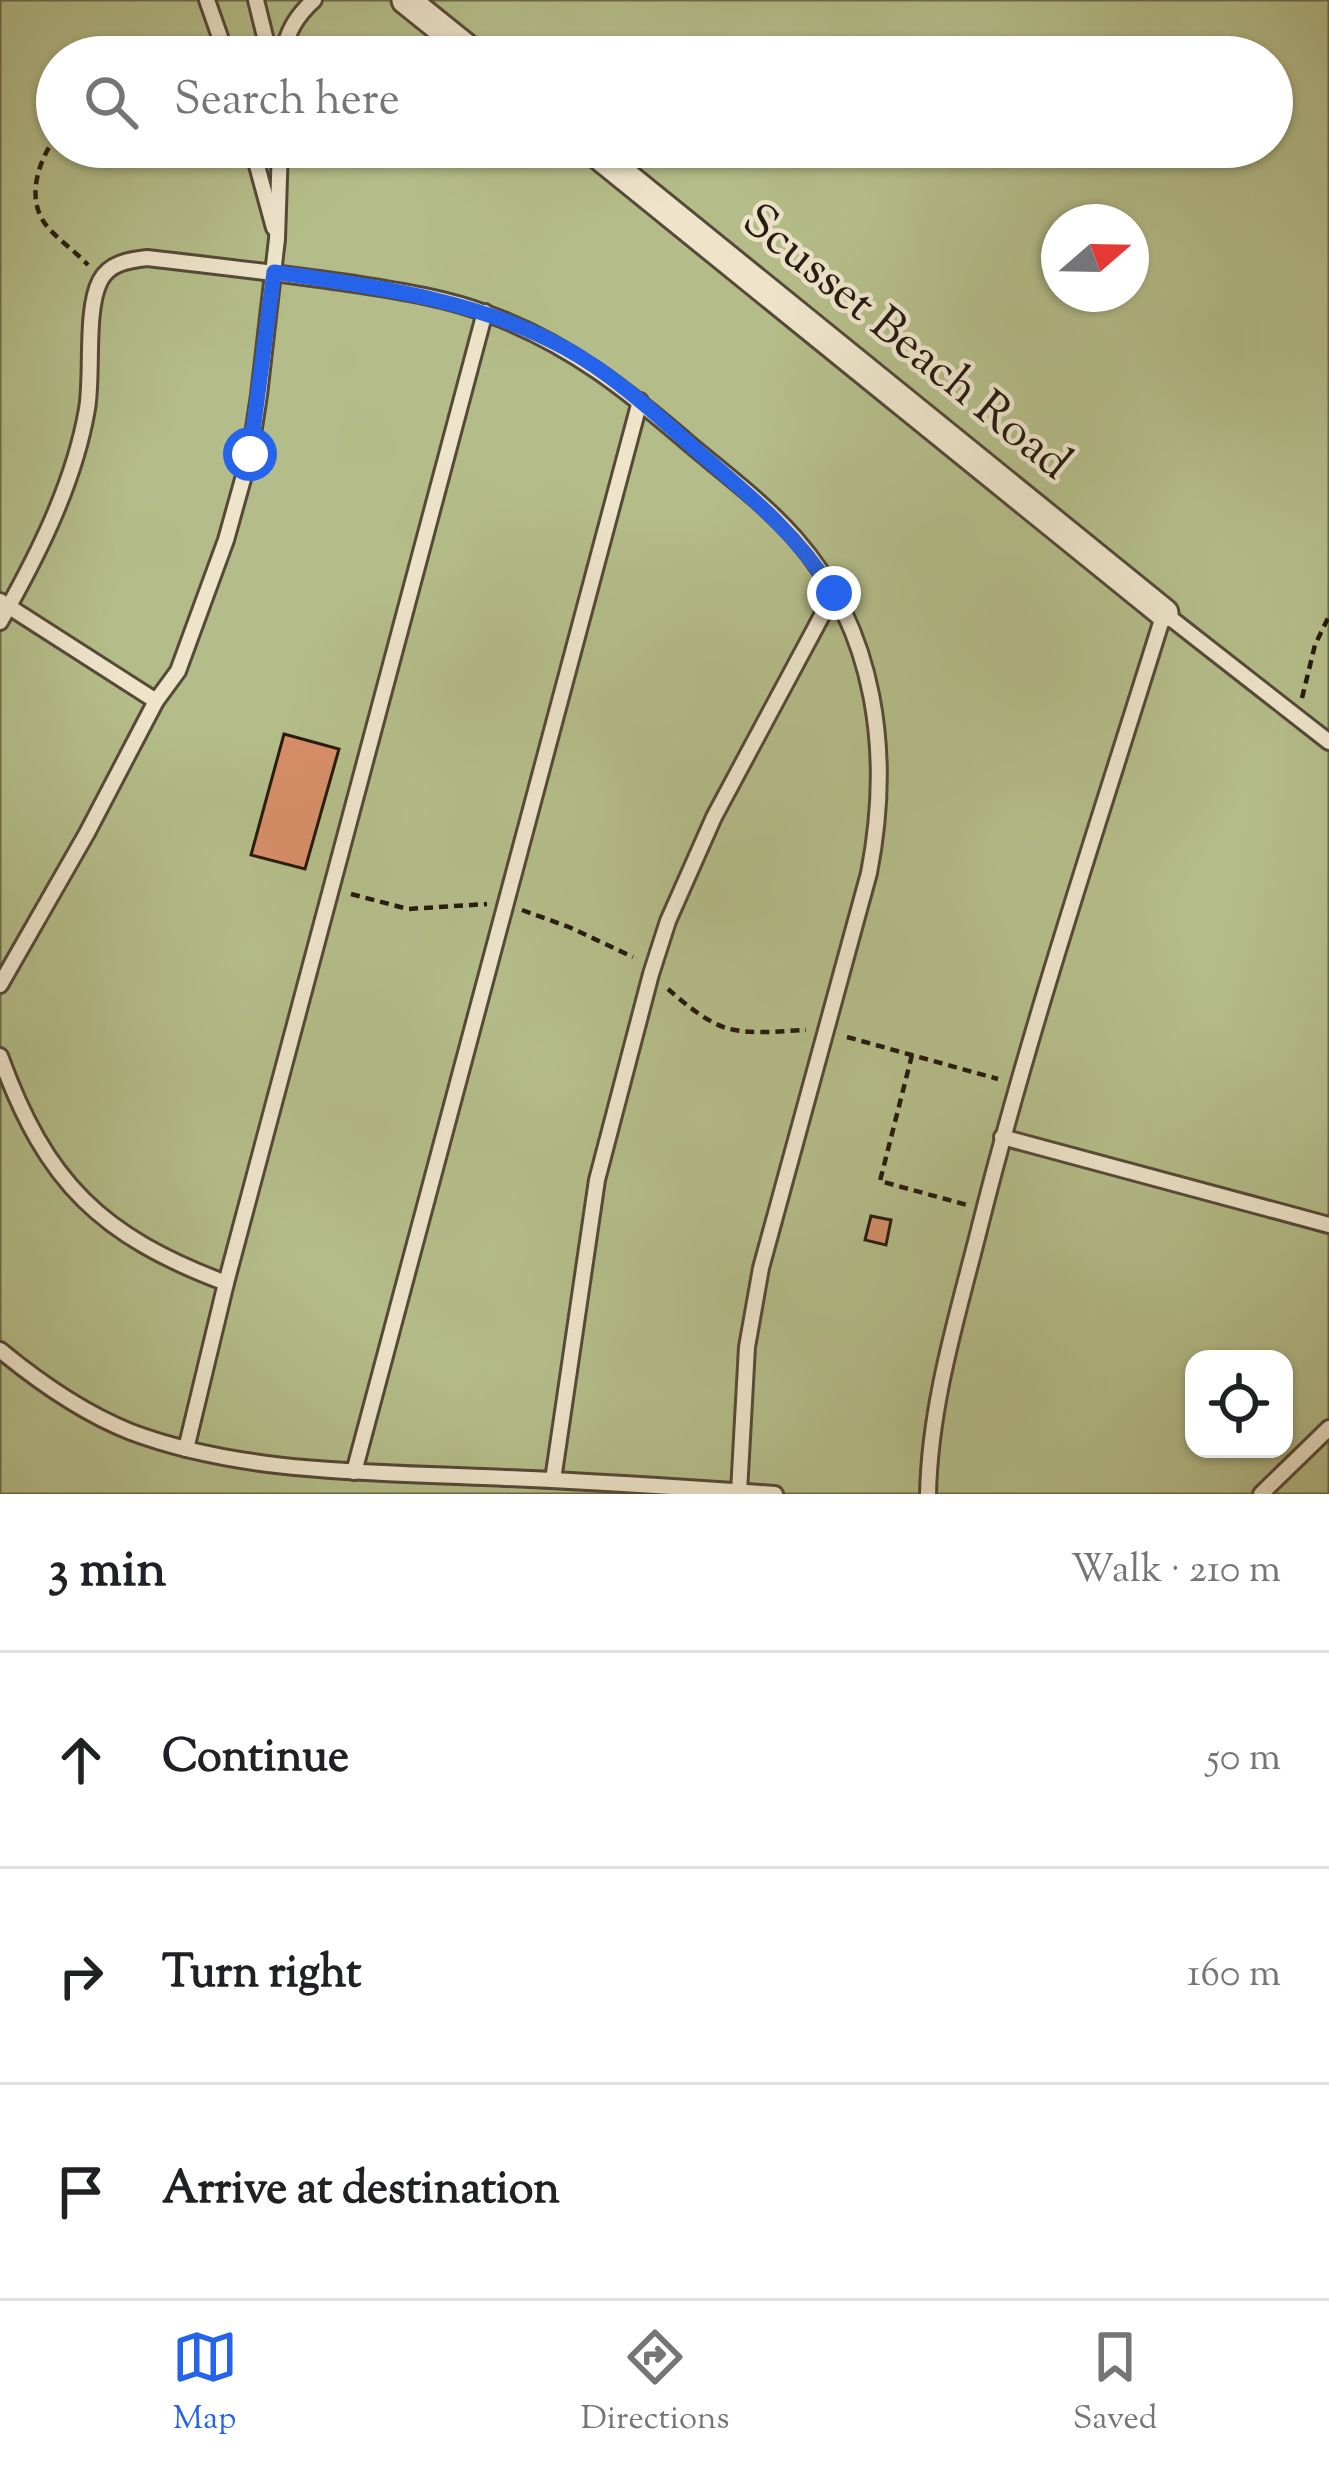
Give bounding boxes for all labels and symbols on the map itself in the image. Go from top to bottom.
street label: Scusset Beach Road [725,189,1085,499]
north arrow [1041,204,1149,312]
route start [223,427,277,481]
route end [807,566,861,620]

